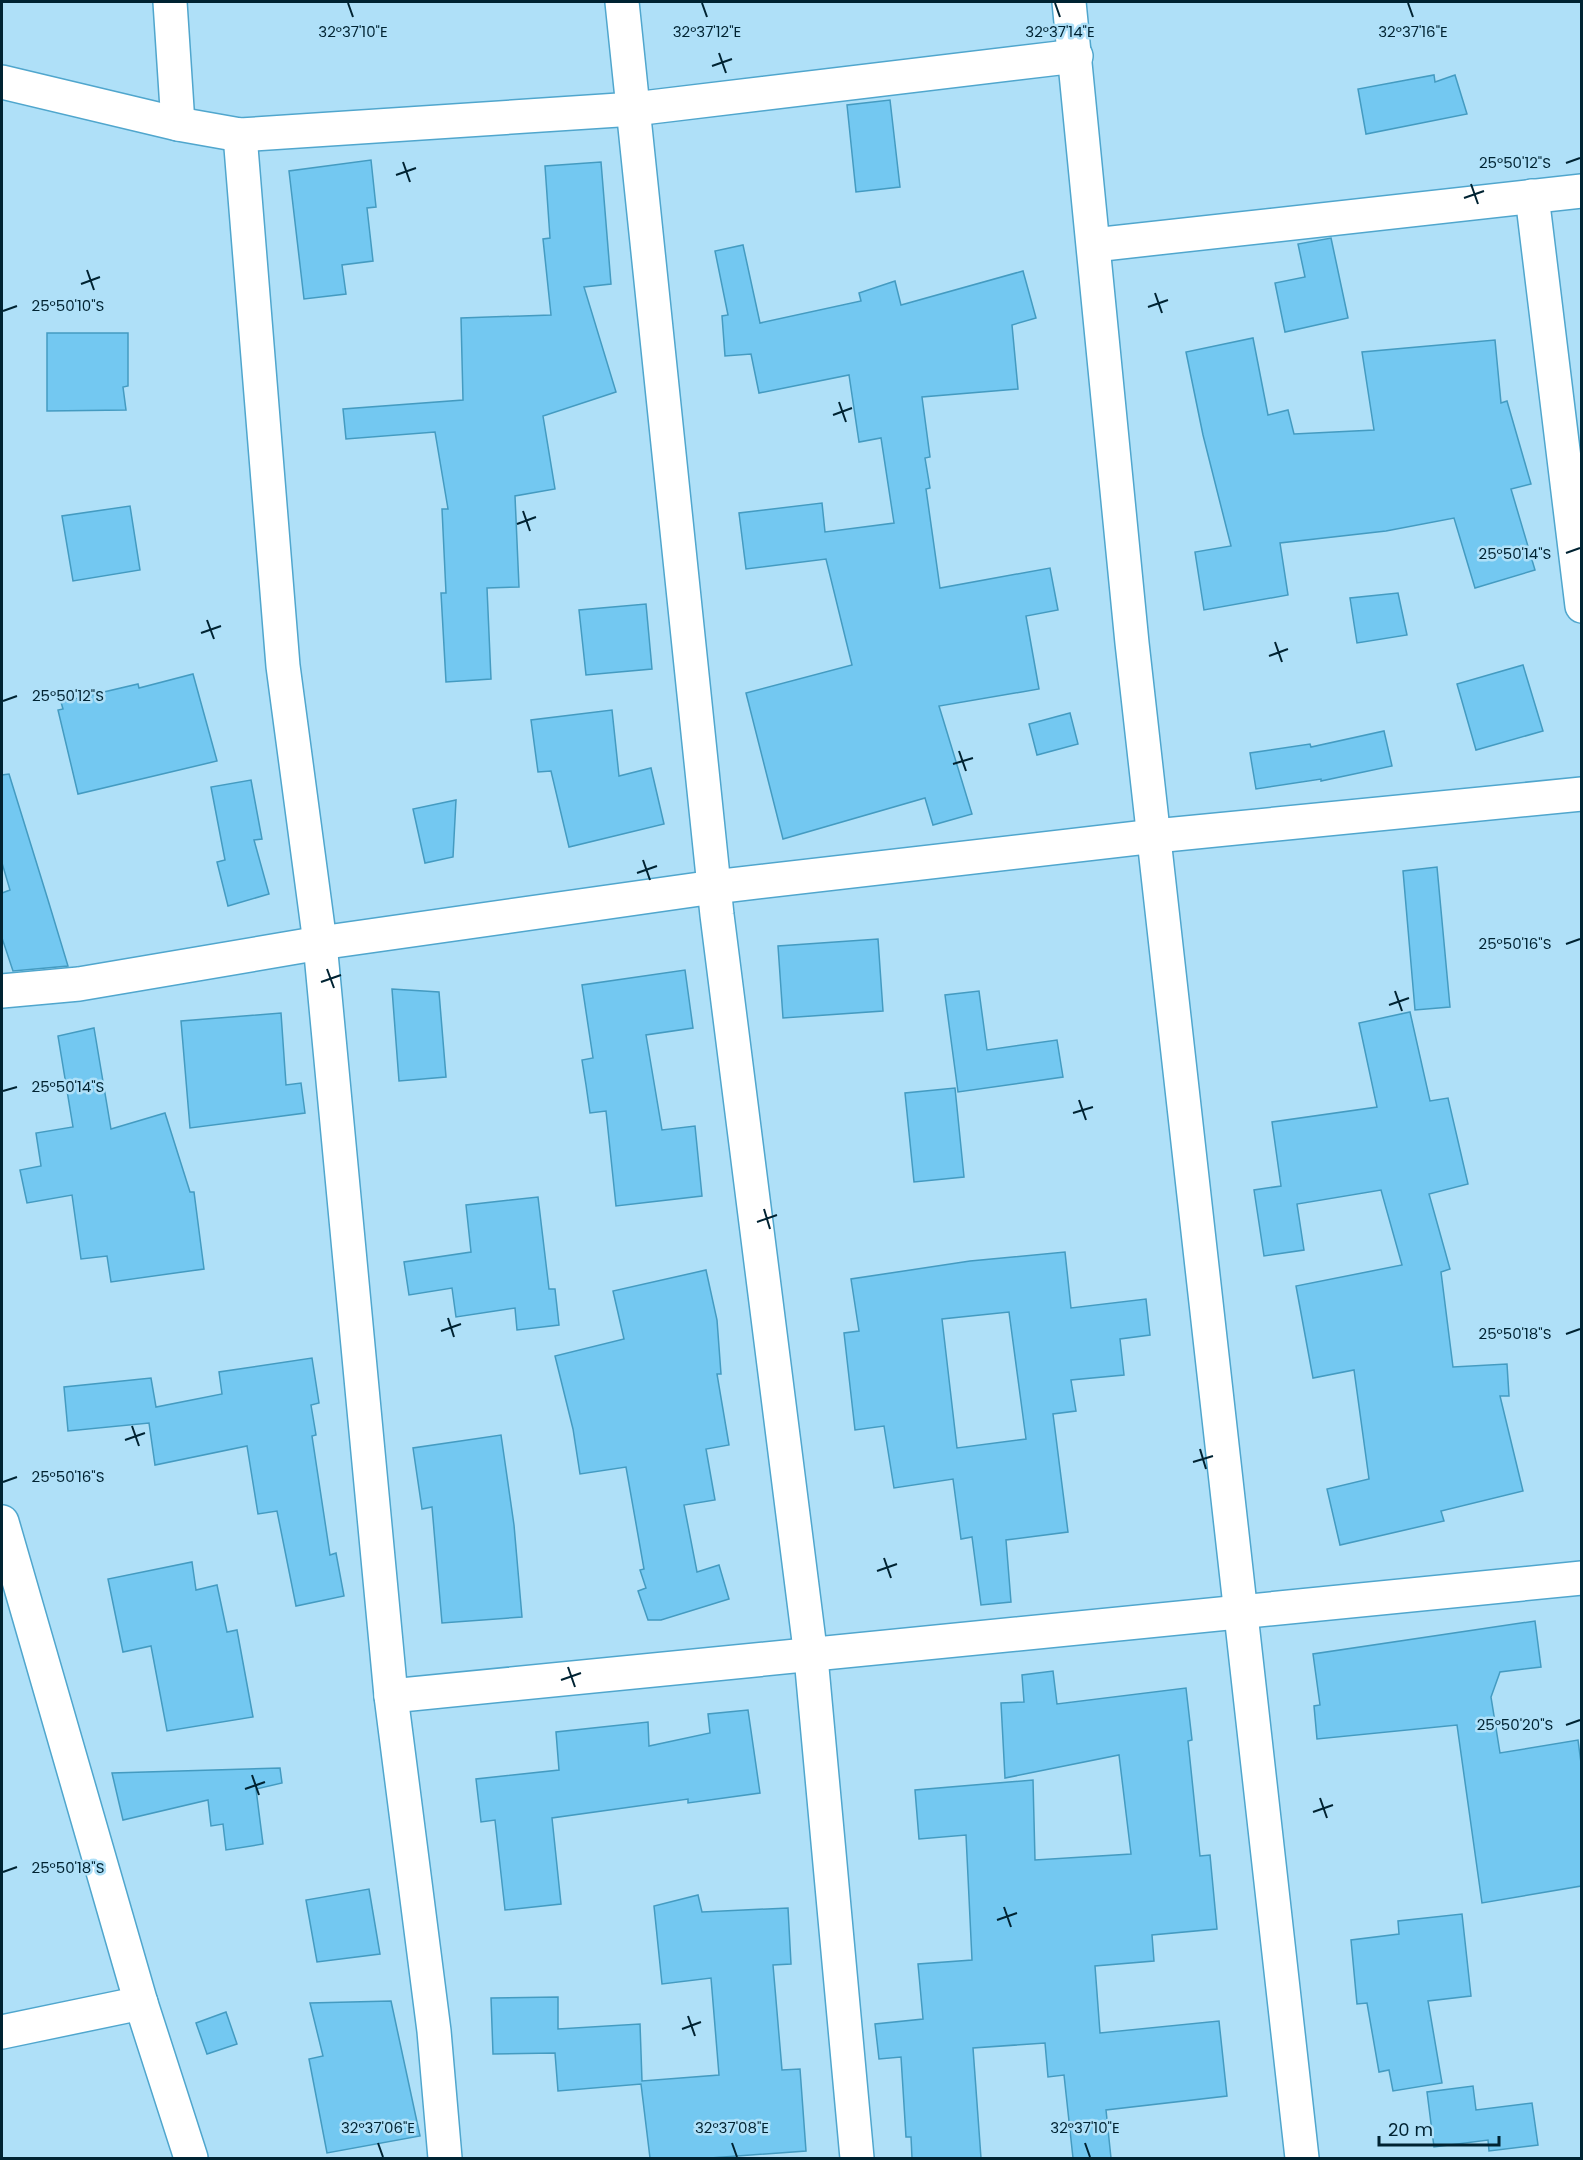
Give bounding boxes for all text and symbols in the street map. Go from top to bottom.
text: 32°37'10"E [318,21,388,42]
text: 32°37'12"E [673,21,741,42]
text: 32°37'14"E [1025,21,1095,42]
text: 32°37'16"E [1378,21,1448,42]
text: 25°50'12"S [1479,152,1551,173]
text: 25°50'10"S [32,295,104,316]
text: 25°50'14"S [1479,543,1551,564]
text: 25°50'12"S [32,685,104,706]
text: 25°50'16"S [1479,933,1551,954]
text: 25°50'14"S [32,1076,104,1097]
text: 25°50'18"S [1479,1323,1551,1344]
text: 25°50'16"S [32,1466,104,1487]
text: 25°50'20"S [1477,1714,1553,1735]
text: 25°50'18"S [32,1857,104,1878]
scale bar [1379,2109,1499,2147]
text: 32°37'06"E [341,2117,415,2138]
text: 32°37'08"E [695,2117,769,2138]
text: 32°37'10"E [1050,2117,1120,2138]
text: 20 m [1388,2117,1433,2142]

